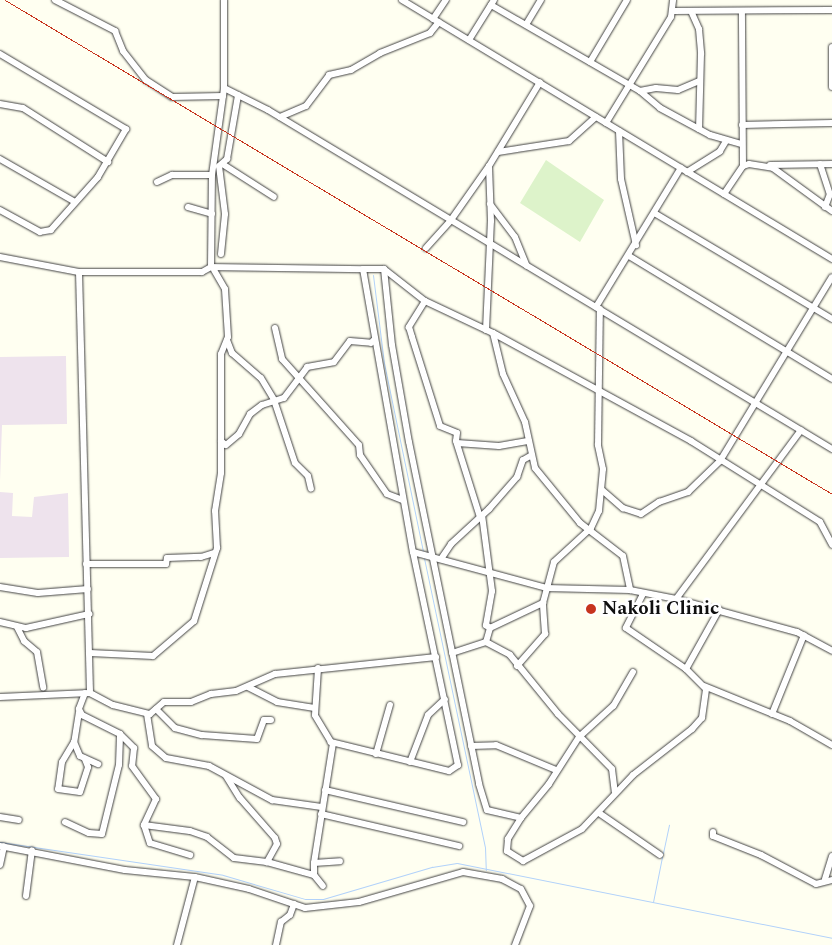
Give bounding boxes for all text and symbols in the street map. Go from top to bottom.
place label: Nakoli Clinic [602,598,719,620]
marker: Nakoli Clinic [584,602,598,616]

